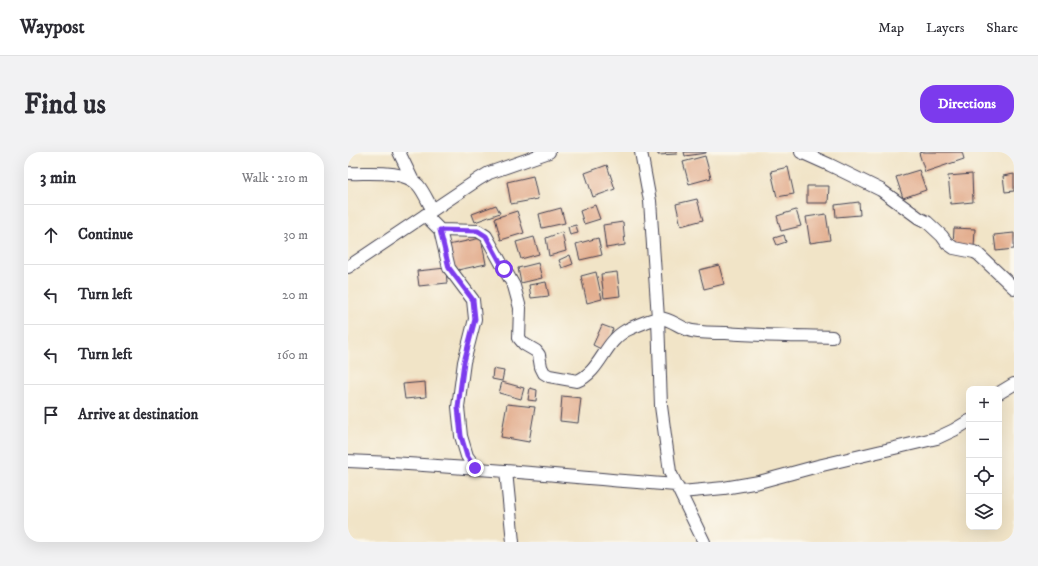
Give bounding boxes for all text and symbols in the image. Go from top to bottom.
text: Waypost [20,16,84,39]
text: Map [878,19,904,37]
text: Layers [926,19,964,37]
text: Share [986,19,1018,37]
button: Directions [920,85,1014,123]
text: Find us [24,87,106,122]
text: 3 min [40,167,76,189]
text: Walk · 210 m [242,170,308,186]
icon: ahead [40,224,62,246]
text: Continue [78,225,133,244]
text: 30 m [284,227,308,243]
route start [495,260,513,278]
icon: left [40,284,62,306]
text: Turn left [78,285,132,304]
text: 20 m [282,287,308,303]
icon: left [40,344,62,366]
text: Turn left [78,345,132,364]
text: 160 m [277,347,308,363]
map controls [966,386,1002,530]
button: + [966,386,1002,422]
icon: arrive [40,404,62,426]
text: Arrive at destination [78,405,198,424]
button: − [966,422,1002,458]
button: locate [966,458,1002,494]
route end [466,459,484,477]
button: layers [966,494,1002,530]

